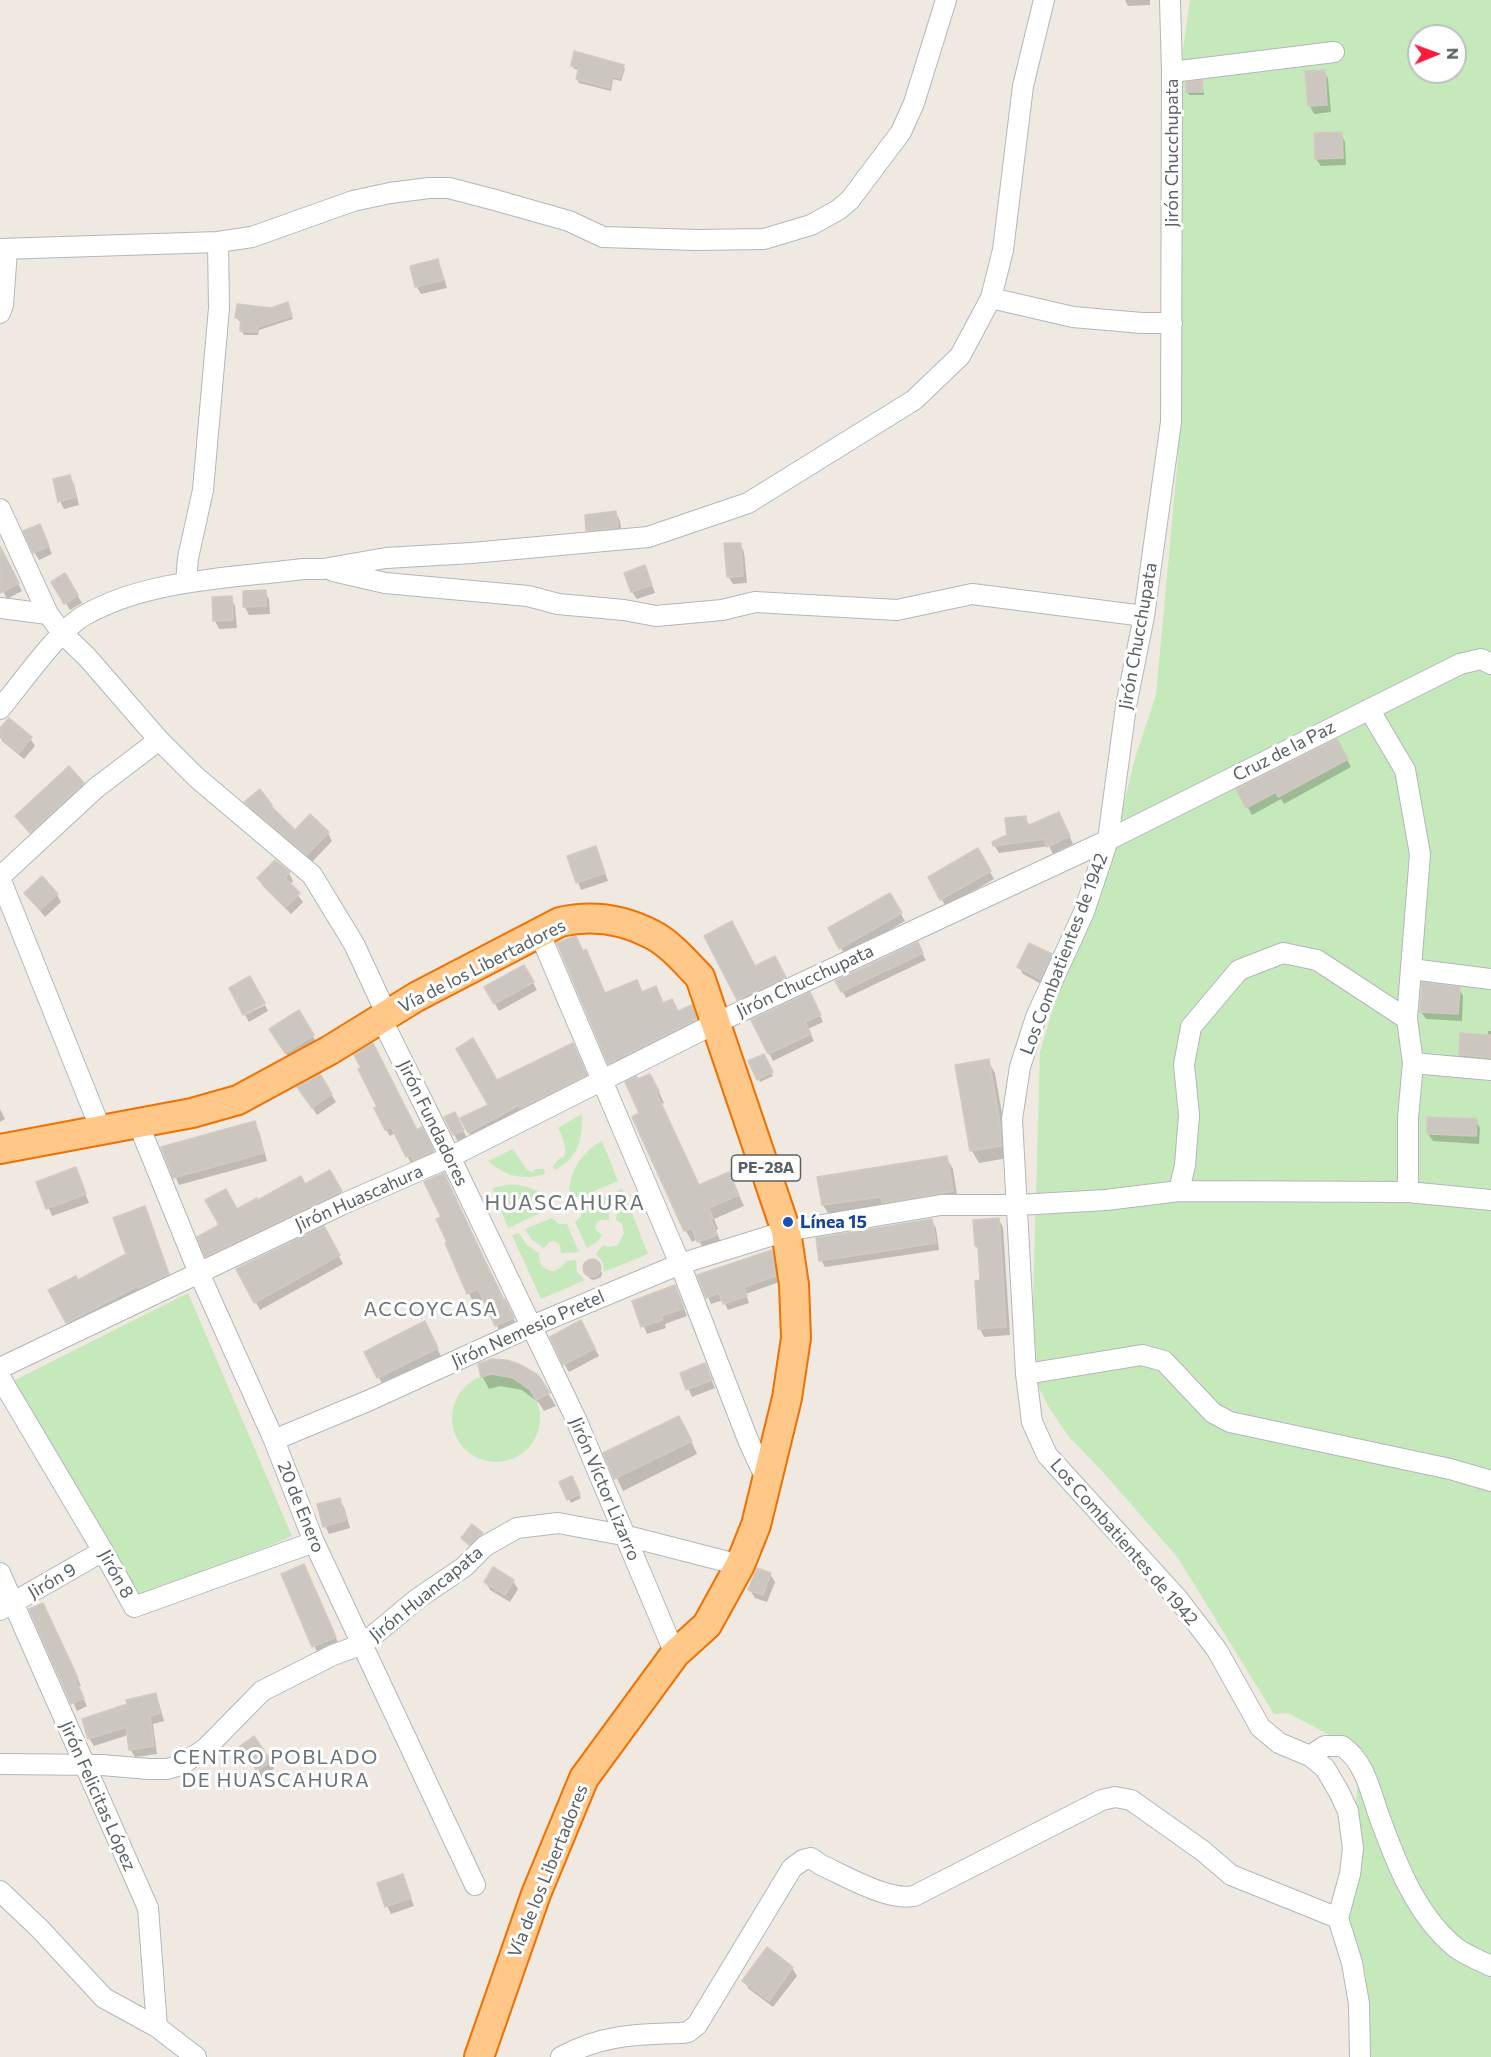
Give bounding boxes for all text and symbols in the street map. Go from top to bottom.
north arrow [1407,24,1467,84]
text: N [1444,48,1463,60]
street label: Jirón Chucchupata [1161,79,1183,227]
street label: Jirón Chucchupata [1114,561,1162,711]
street label: Cruz de la Paz [1229,716,1339,786]
street label: Los Combatientes de 1942 [1016,850,1112,1058]
street label: Vía de los Libertadores [395,914,569,1018]
street label: Jirón Chucchupata [733,940,877,1022]
street label: Jirón Fundadores [393,1057,473,1189]
road number: PE-28A [732,1155,801,1181]
street label: Jirón Huascahura [292,1160,426,1236]
district label: HUASCAHURA [485,1190,645,1216]
place label: Línea 15 [800,1211,867,1233]
marker: Línea 15 [781,1215,795,1229]
street label: Jirón Nemesio Pretel [448,1285,608,1373]
district label: ACCOYCASA [364,1297,498,1321]
street label: Jirón Víctor Lizarro [565,1414,645,1564]
street label: Los Combatientes de 1942 [1046,1454,1202,1630]
street label: 20 de Enero [273,1458,329,1556]
street label: Jirón Huancapata [365,1542,487,1646]
street label: Jirón 8 [94,1546,138,1602]
street label: Jirón 9 [24,1559,80,1603]
street label: Jirón Felicitas López [55,1718,141,1874]
district label: CENTRO POBLADO DE HUASCAHURA [173,1745,379,1792]
street label: Vía de los Libertadores [503,1781,593,1961]

